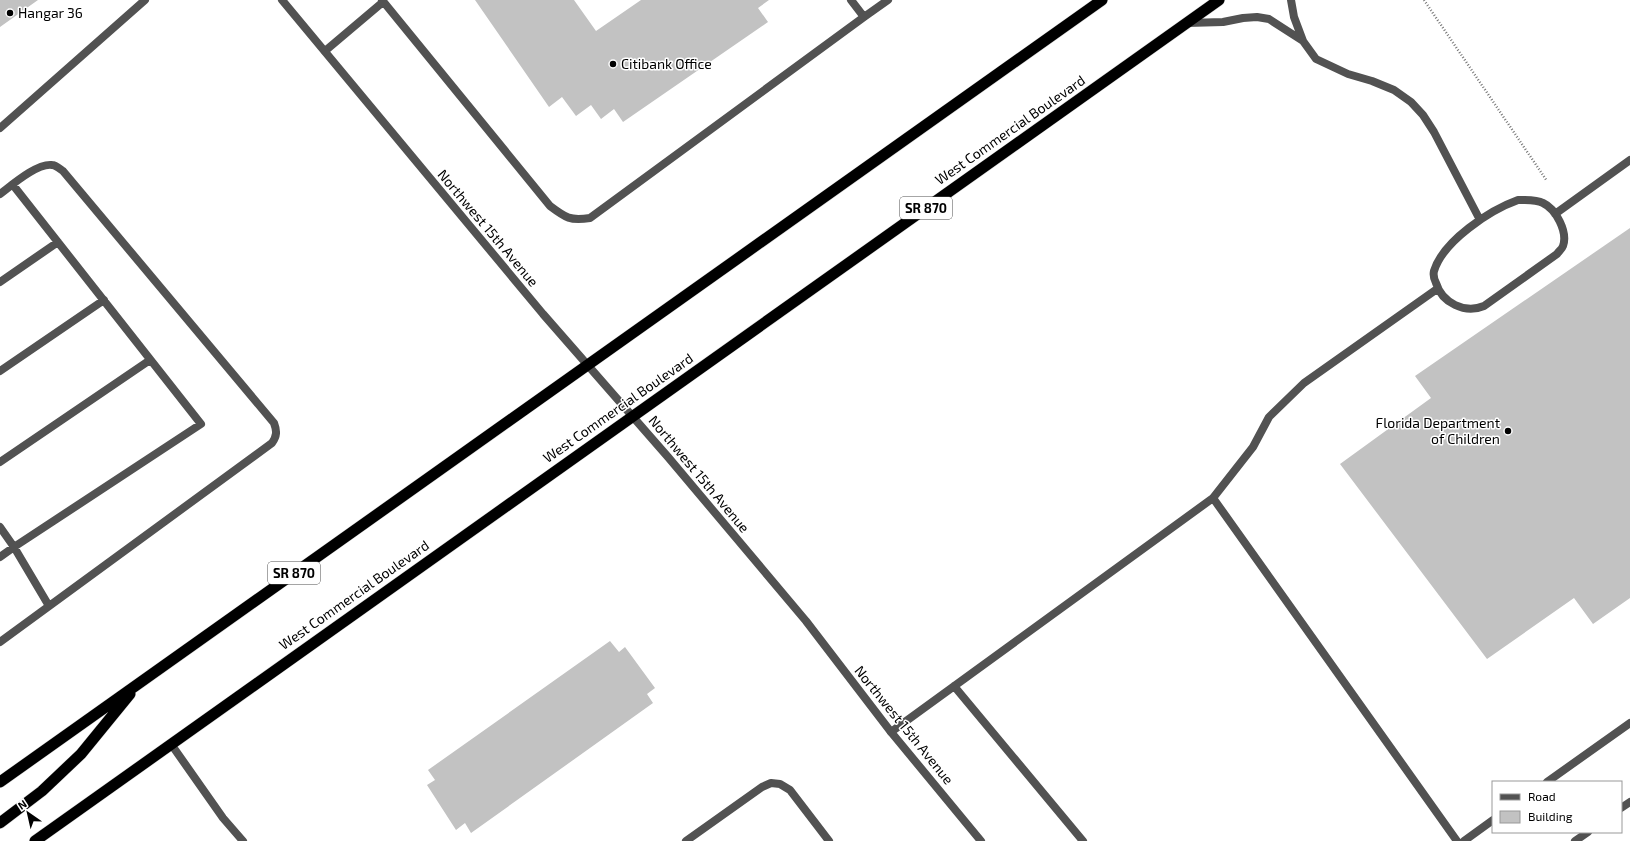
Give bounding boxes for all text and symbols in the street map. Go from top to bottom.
place label: Hangar 36 [18,4,83,21]
marker: Hangar 36 [5,8,15,18]
place label: Citibank Office [621,55,712,72]
marker: Citibank Office [608,59,618,69]
street label: West Commercial Boulevard [931,71,1088,188]
street label: Northwest 15th Avenue [434,166,542,290]
road number: SR 870 [900,197,952,219]
street label: West Commercial Boulevard [539,349,696,466]
street label: Northwest 15th Avenue [645,412,753,536]
place label: Florida Department of Children [1376,414,1500,447]
marker: Florida Department of Children [1503,426,1513,436]
street label: West Commercial Boulevard [275,536,432,653]
road number: SR 870 [268,562,320,584]
street label: Northwest 15th Avenue [851,662,957,787]
legend [1492,781,1622,833]
text: Road [1528,789,1556,803]
north arrow [8,793,48,833]
text: N [15,797,29,812]
text: Building [1528,809,1573,823]

